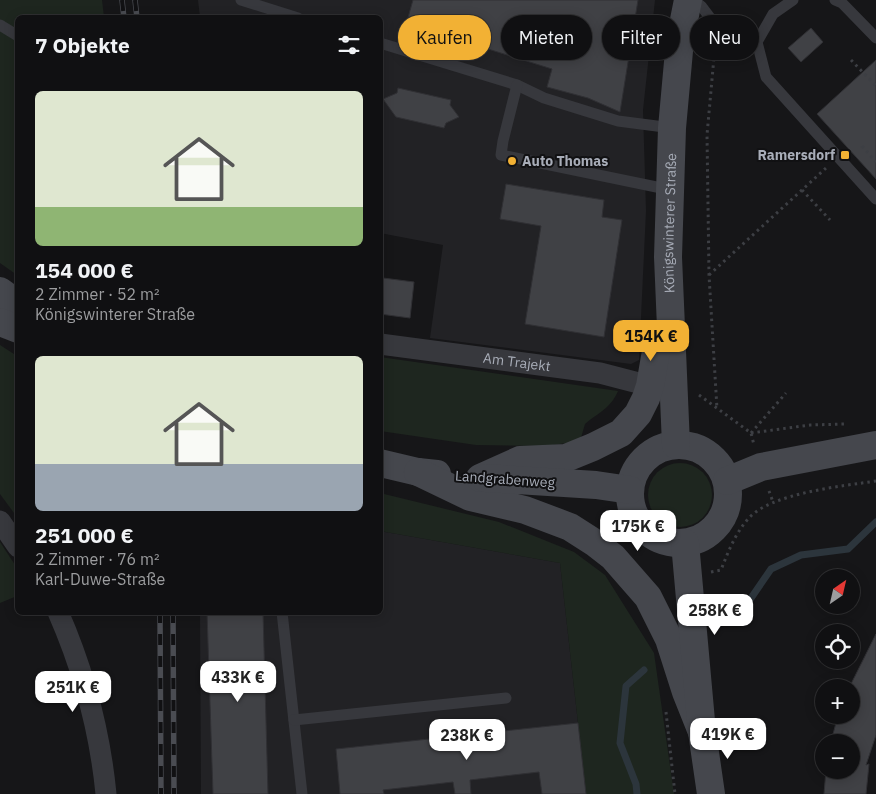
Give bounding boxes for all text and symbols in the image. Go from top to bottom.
chip: Kaufen [398,15,491,60]
chip: Mieten [501,15,592,60]
chip: Filter [602,15,680,60]
chip: Neu [690,15,759,60]
text: 7 Objekte [35,31,130,59]
icon: filters [335,31,363,59]
icon: home [154,124,244,214]
place label: Ramersdorf [757,146,835,164]
marker: Ramersdorf [839,149,851,161]
place label: Auto Thomas [522,152,608,170]
street label: Königswinterer Straße [659,153,680,294]
marker: Auto Thomas [506,155,518,167]
text: 154 000 € [35,256,134,284]
text: 2 Zimmer · 52 m² [35,284,160,304]
text: Königswinterer Straße [35,304,195,324]
pin: 154K € [610,320,692,362]
text: 154K € [624,326,678,346]
street label: Am Trajekt [482,349,552,375]
icon: home [154,389,244,479]
street label: Landgrabenweg [455,467,556,492]
pin: 175K € [597,510,679,552]
text: 175K € [611,516,665,536]
text: 251 000 € [35,521,134,549]
text: 2 Zimmer · 76 m² [35,549,160,569]
text: Karl-Duwe-Straße [35,569,165,589]
north arrow [815,569,860,614]
map controls [815,569,860,779]
pin: 258K € [674,594,756,636]
text: 258K € [688,600,742,620]
button: locate [815,624,860,669]
pin: 433K € [197,660,279,703]
text: 433K € [211,667,265,687]
pin: 251K € [32,670,114,713]
text: 251K € [46,677,100,697]
button: + [815,679,860,724]
pin: 238K € [426,718,508,761]
pin: 419K € [687,718,769,760]
text: 419K € [701,724,755,744]
text: 238K € [440,725,494,745]
button: − [815,734,860,779]

